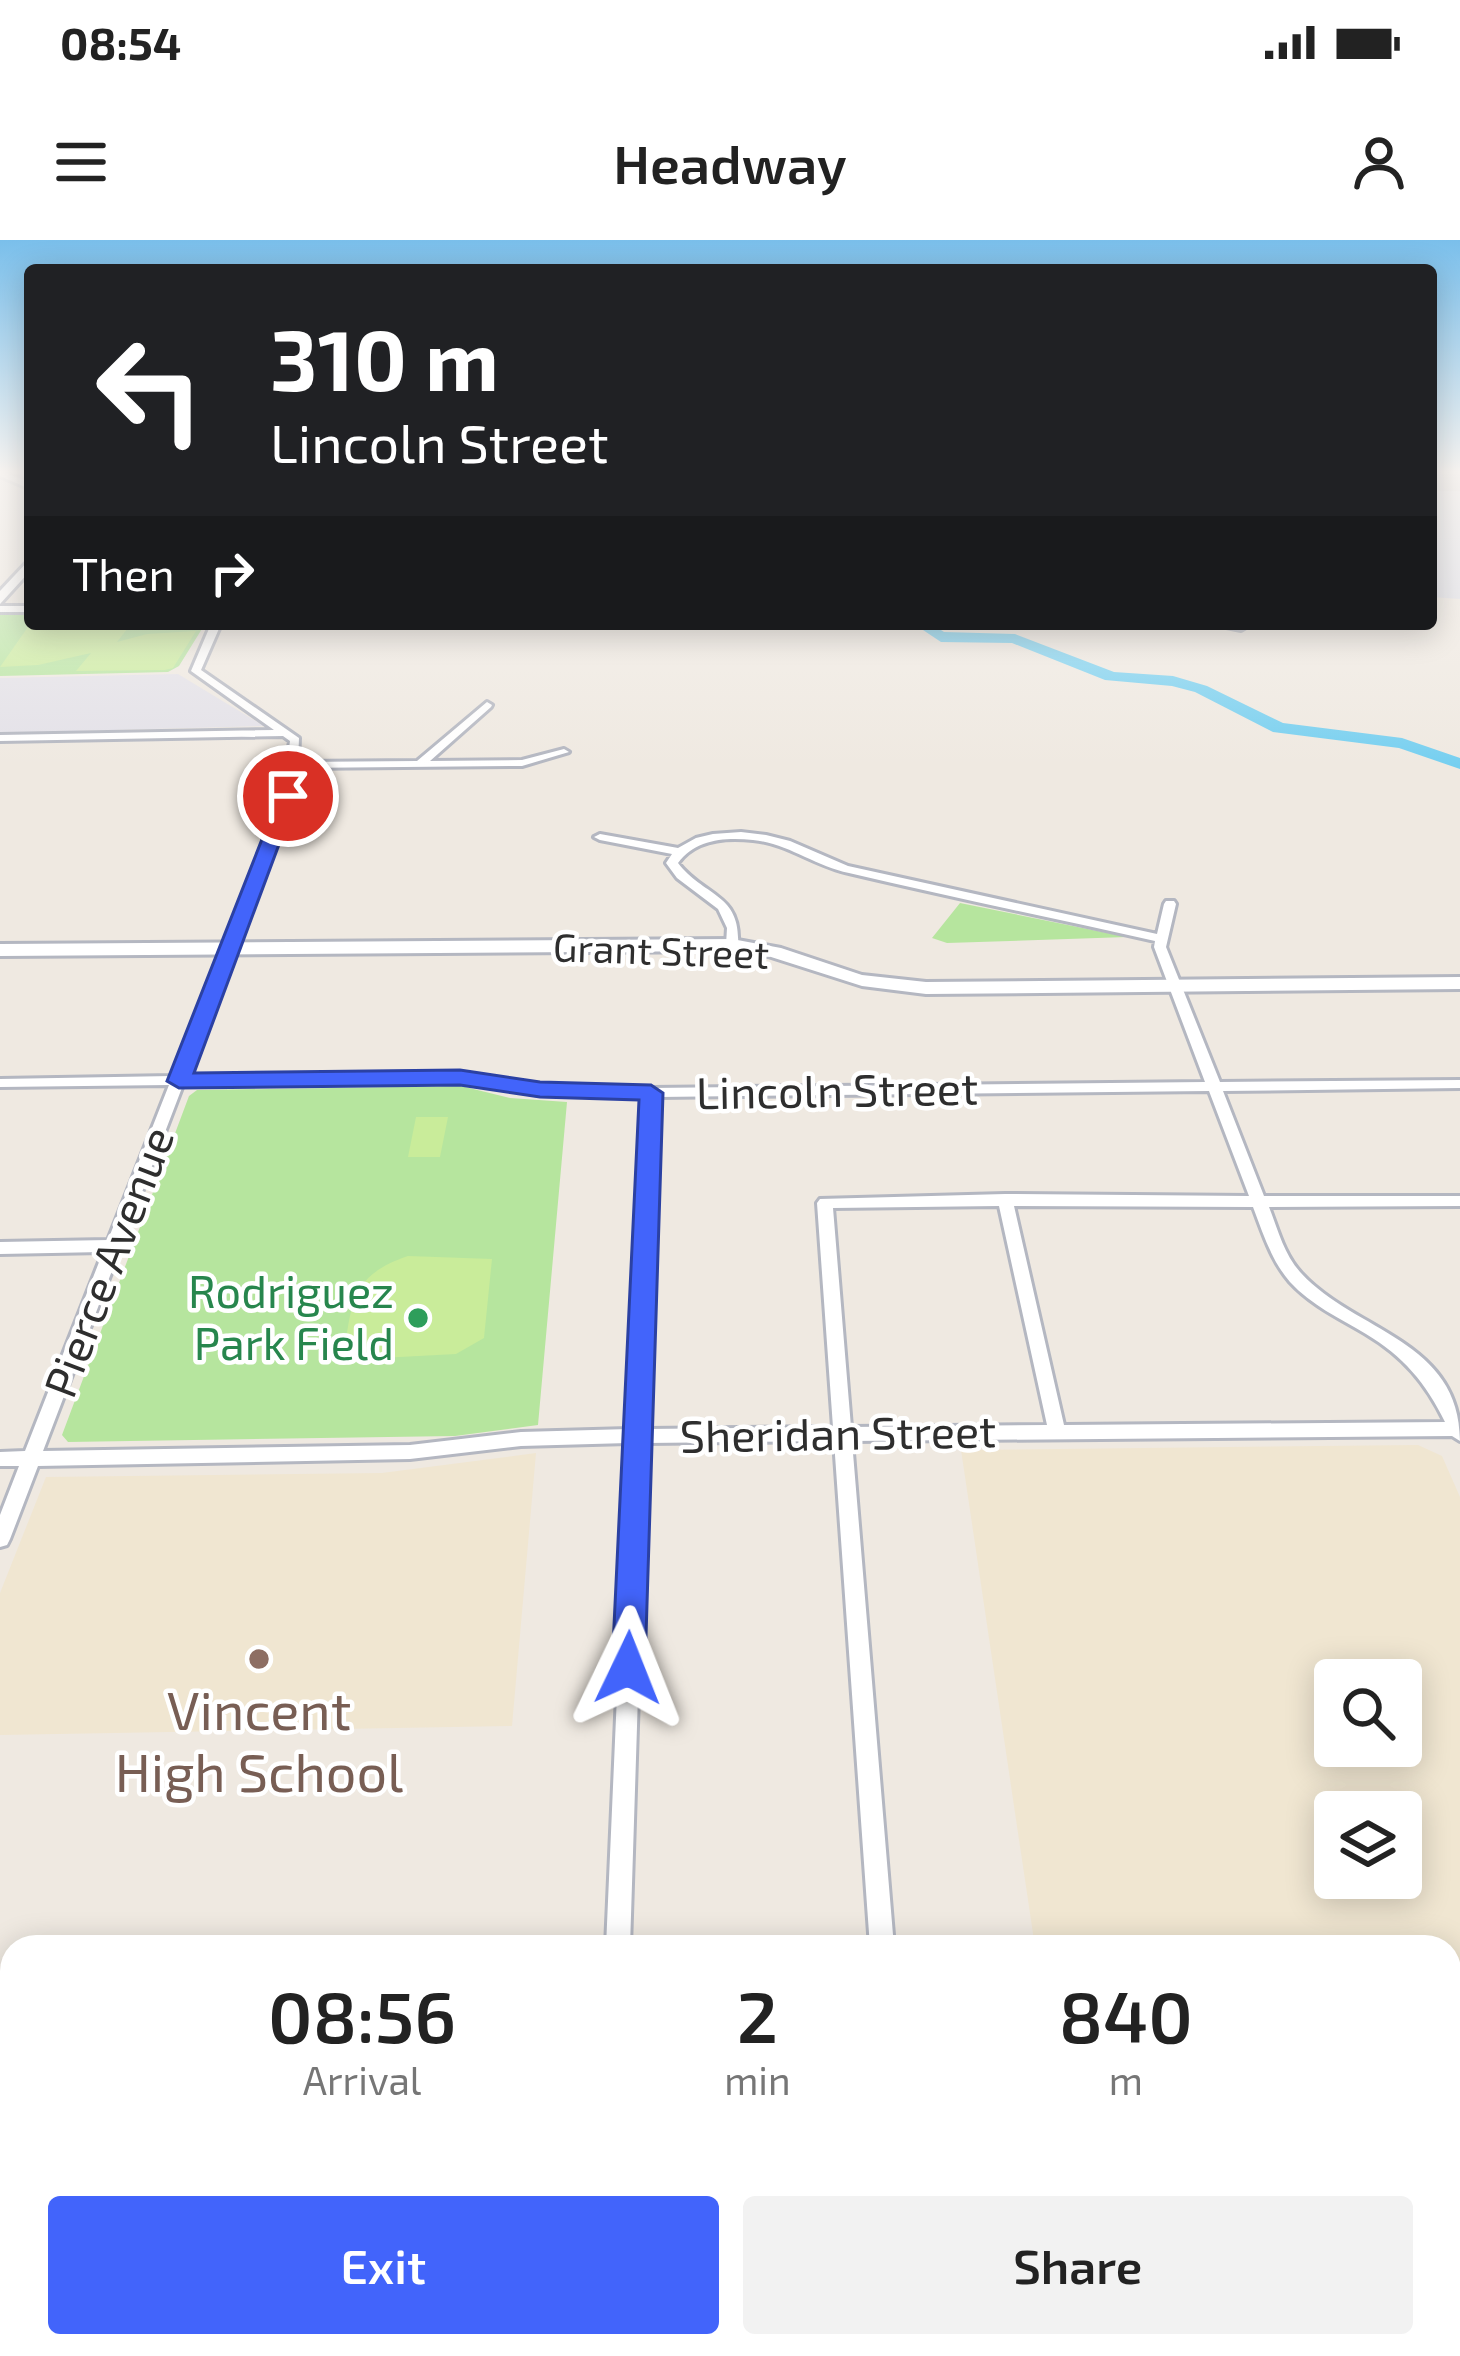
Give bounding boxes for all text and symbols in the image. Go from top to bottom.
text: 08:54 [60,15,182,69]
icon: menu [48,129,114,195]
icon: person [1346,129,1412,195]
text: Headway [613,130,847,195]
text: 310 m [270,307,499,408]
icon: left [72,312,228,468]
text: Lincoln Street [270,409,609,474]
icon: right [199,540,265,606]
text: Then [72,546,175,600]
pin [237,745,339,847]
icon: arrive [255,763,321,829]
street label: Grant Street [552,922,770,977]
street label: Lincoln Street [695,1060,979,1118]
street label: Pierce Avenue [31,1119,183,1404]
place label: Rodriguez Park Field [188,1263,394,1369]
marker: Rodriguez Park Field [405,1305,431,1331]
street label: Sheridan Street [679,1402,997,1462]
position arrow [565,1605,691,1731]
marker: Vincent High School [246,1646,272,1672]
map controls [1314,1659,1422,1899]
button: search [1314,1659,1422,1767]
place label: Vincent High School [115,1676,403,1803]
button: layers [1314,1791,1422,1899]
text: 08:56 [268,1971,456,2057]
text: 2 [737,1971,778,2057]
text: 840 [1059,1971,1193,2057]
text: Arrival [303,2056,421,2103]
text: min [724,2056,791,2103]
text: m [1109,2056,1143,2103]
button: Exit [48,2196,719,2334]
button: Share [743,2196,1413,2334]

